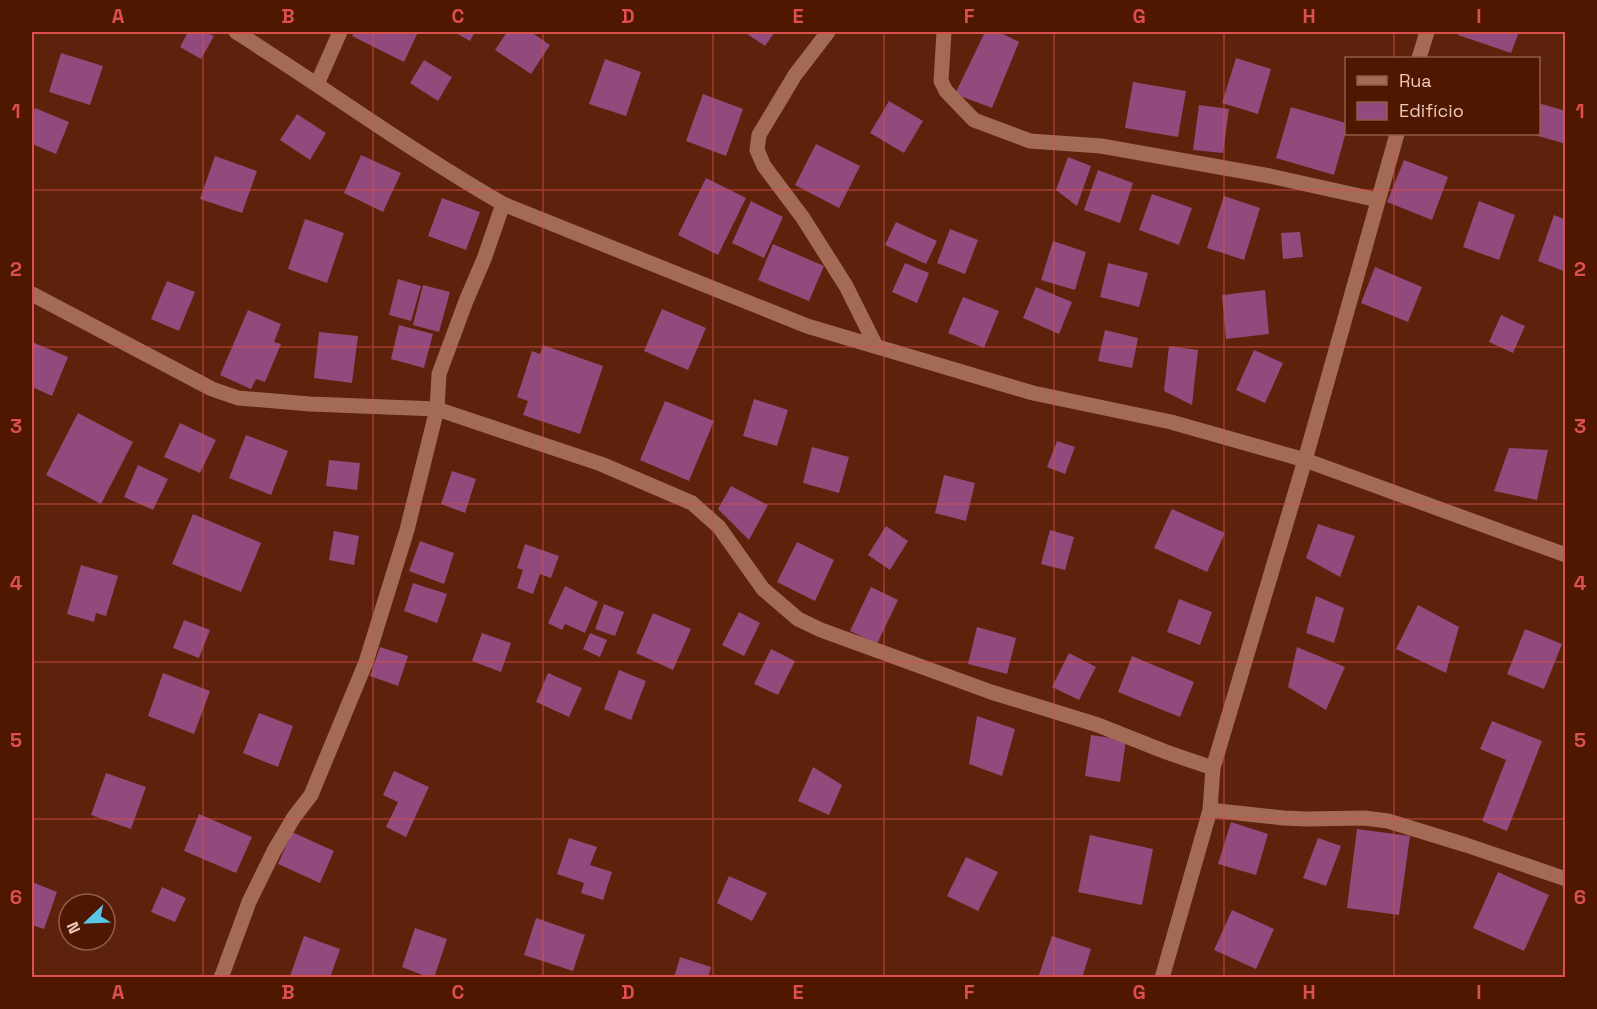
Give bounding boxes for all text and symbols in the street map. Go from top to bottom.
text: A [112,3,125,29]
text: B [281,3,295,29]
text: C [452,3,465,29]
text: D [621,3,635,29]
text: E [792,3,804,29]
text: F [964,3,975,29]
text: G [1132,3,1146,29]
text: H [1302,3,1316,29]
text: I [1476,3,1482,29]
legend [1345,57,1540,135]
text: Rua [1399,69,1432,92]
text: 1 [11,98,21,124]
text: 1 [1575,98,1585,124]
text: Edifício [1399,99,1464,122]
text: 2 [10,256,22,282]
text: 2 [1574,256,1586,282]
text: 3 [10,413,22,439]
text: 3 [1574,413,1586,439]
text: 4 [10,570,23,596]
text: 4 [1574,570,1587,596]
text: 5 [10,727,22,753]
text: 5 [1574,727,1586,753]
text: 6 [10,884,22,910]
text: 6 [1574,884,1586,910]
north arrow [57,892,117,952]
text: N [62,919,85,937]
text: A [112,979,125,1005]
text: B [281,979,295,1005]
text: C [452,979,465,1005]
text: D [621,979,635,1005]
text: E [792,979,804,1005]
text: F [964,979,975,1005]
text: G [1132,979,1146,1005]
text: H [1302,979,1316,1005]
text: I [1476,979,1482,1005]

